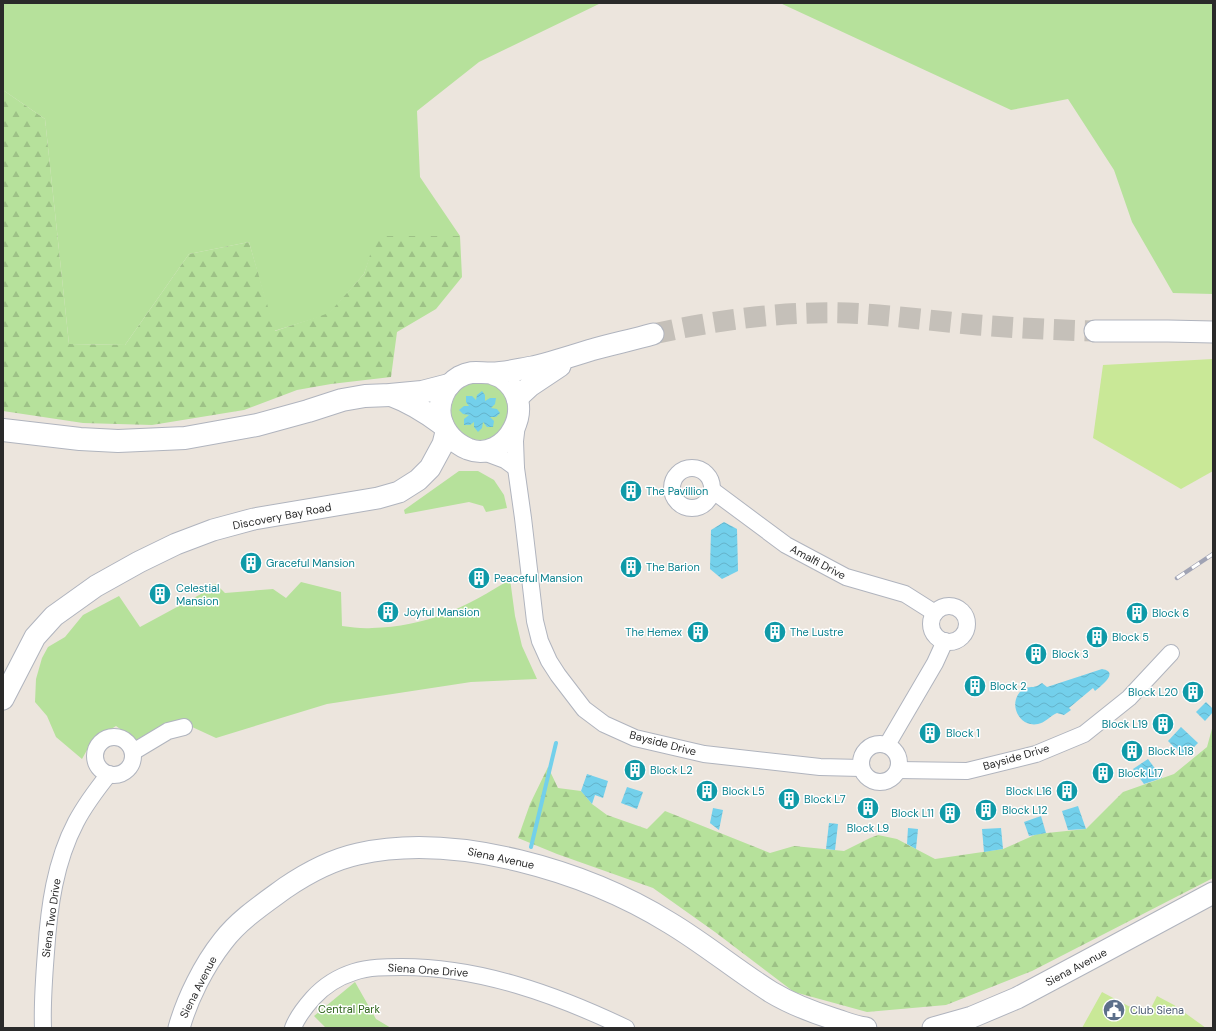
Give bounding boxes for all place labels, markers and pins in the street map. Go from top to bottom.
building icon: The Pavillion [618,478,644,504]
place label: The Pavillion [646,484,708,498]
building icon: Graceful Mansion [238,550,264,576]
building icon: The Barion [618,554,644,580]
place label: Graceful Mansion [266,556,355,570]
place label: The Barion [646,560,700,574]
building icon: Peaceful Mansion [466,565,492,591]
place label: Peaceful Mansion [494,571,583,585]
building icon: Celestial Mansion [147,581,173,607]
place label: Celestial Mansion [176,581,220,608]
building icon: Joyful Mansion [375,599,401,625]
building icon: Block 6 [1124,600,1150,626]
place label: Joyful Mansion [404,605,480,619]
place label: Block 6 [1152,606,1189,620]
building icon: The Hemex [685,619,711,645]
building icon: The Lustre [762,619,788,645]
building icon: Block 5 [1084,624,1110,650]
place label: The Hemex [625,625,683,639]
place label: The Lustre [790,625,843,639]
place label: Block 5 [1112,630,1149,644]
building icon: Block 3 [1023,641,1049,667]
place label: Block 3 [1052,647,1089,661]
building icon: Block 2 [962,673,988,699]
place label: Block 2 [990,679,1027,693]
building icon: Block L20 [1180,679,1206,705]
place label: Block L20 [1128,685,1178,699]
building icon: Block L19 [1150,711,1176,737]
place label: Block L19 [1102,717,1148,731]
building icon: Block 1 [917,720,943,746]
place label: Block 1 [946,726,980,740]
building icon: Block L18 [1119,738,1145,764]
place label: Block L18 [1148,744,1194,758]
building icon: Block L2 [622,757,648,783]
building icon: Block L17 [1090,760,1116,786]
place label: Block L2 [650,763,693,777]
place label: Block L17 [1118,766,1163,780]
building icon: Block L5 [694,778,720,804]
building icon: Block L16 [1054,778,1080,804]
place label: Block L5 [722,784,765,798]
place label: Block L16 [1006,784,1052,798]
building icon: Block L7 [776,786,802,812]
place label: Block L7 [804,792,846,806]
building icon: Block L9 [855,795,881,821]
building icon: Block L12 [973,797,999,823]
building icon: Block L11 [937,800,963,826]
place label: Block L12 [1002,803,1048,817]
place label: Block L11 [891,806,934,820]
place label: Block L9 [847,821,889,835]
public building icon: Club Siena [1101,997,1127,1023]
place label: Club Siena [1130,1003,1184,1017]

